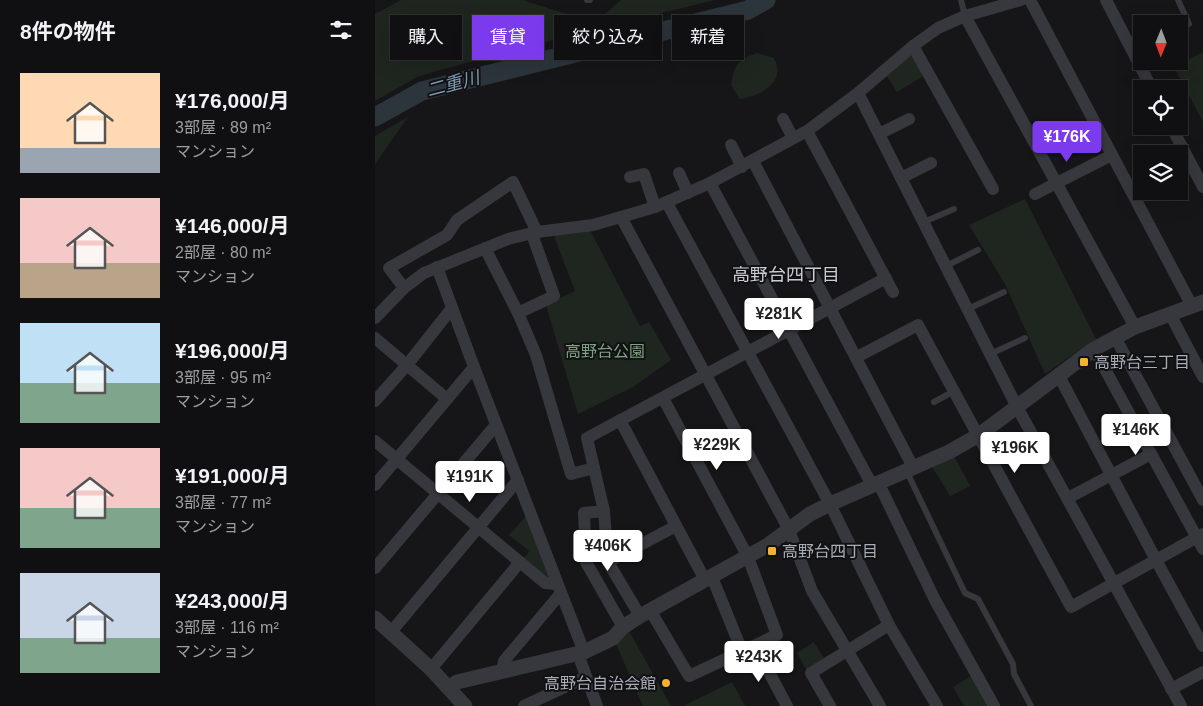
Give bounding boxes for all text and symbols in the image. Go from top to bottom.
chip: 購入 [390,15,462,60]
chip: 賃貸 [472,15,544,60]
chip: 絞り込み [554,15,662,60]
chip: 新着 [672,15,744,60]
north arrow [1133,15,1187,70]
map controls [1133,15,1188,200]
icon: filters [327,16,355,44]
text: 8件の物件 [20,20,116,43]
water label: 二重川 [424,67,484,101]
button: locate [1133,80,1188,135]
text: ¥176,000/月 [175,89,289,112]
icon: home [60,93,120,153]
text: 3部屋 · 89 m² [175,119,271,136]
pin: ¥176K [1032,120,1102,163]
text: ¥176K [1043,128,1091,145]
text: マンション [175,143,255,160]
button: layers [1133,145,1188,200]
text: ¥146,000/月 [175,214,289,237]
icon: home [60,218,120,278]
text: 2部屋 · 80 m² [175,244,271,261]
district label: 高野台四丁目 [732,265,840,285]
text: マンション [175,268,255,285]
pin: ¥281K [744,298,814,340]
text: ¥281K [755,305,803,322]
text: ¥196,000/月 [175,339,289,362]
icon: home [60,343,120,403]
park label: 高野台公園 [565,343,645,360]
place label: 高野台三丁目 [1094,354,1190,371]
marker: 高野台三丁目 [1078,356,1090,368]
text: 3部屋 · 95 m² [175,369,271,386]
text: マンション [175,393,255,410]
pin: ¥146K [1101,414,1171,456]
text: ¥146K [1112,421,1160,438]
pin: ¥229K [682,428,752,471]
pin: ¥196K [980,432,1050,474]
text: ¥229K [693,436,741,453]
text: ¥196K [991,439,1039,456]
pin: ¥191K [435,460,505,503]
text: ¥191,000/月 [175,464,289,487]
icon: home [60,468,120,528]
text: ¥191K [446,468,494,485]
text: 3部屋 · 77 m² [175,494,271,511]
text: マンション [175,518,255,535]
pin: ¥406K [573,530,643,572]
text: ¥406K [584,537,632,554]
place label: 高野台四丁目 [782,543,878,560]
marker: 高野台四丁目 [766,545,778,557]
text: ¥243,000/月 [175,589,289,612]
icon: home [60,593,120,653]
text: 3部屋 · 116 m² [175,619,279,636]
pin: ¥243K [724,640,794,683]
text: マンション [175,643,255,660]
text: ¥243K [735,648,783,665]
place label: 高野台自治会館 [544,675,656,692]
marker: 高野台自治会館 [660,677,672,689]

